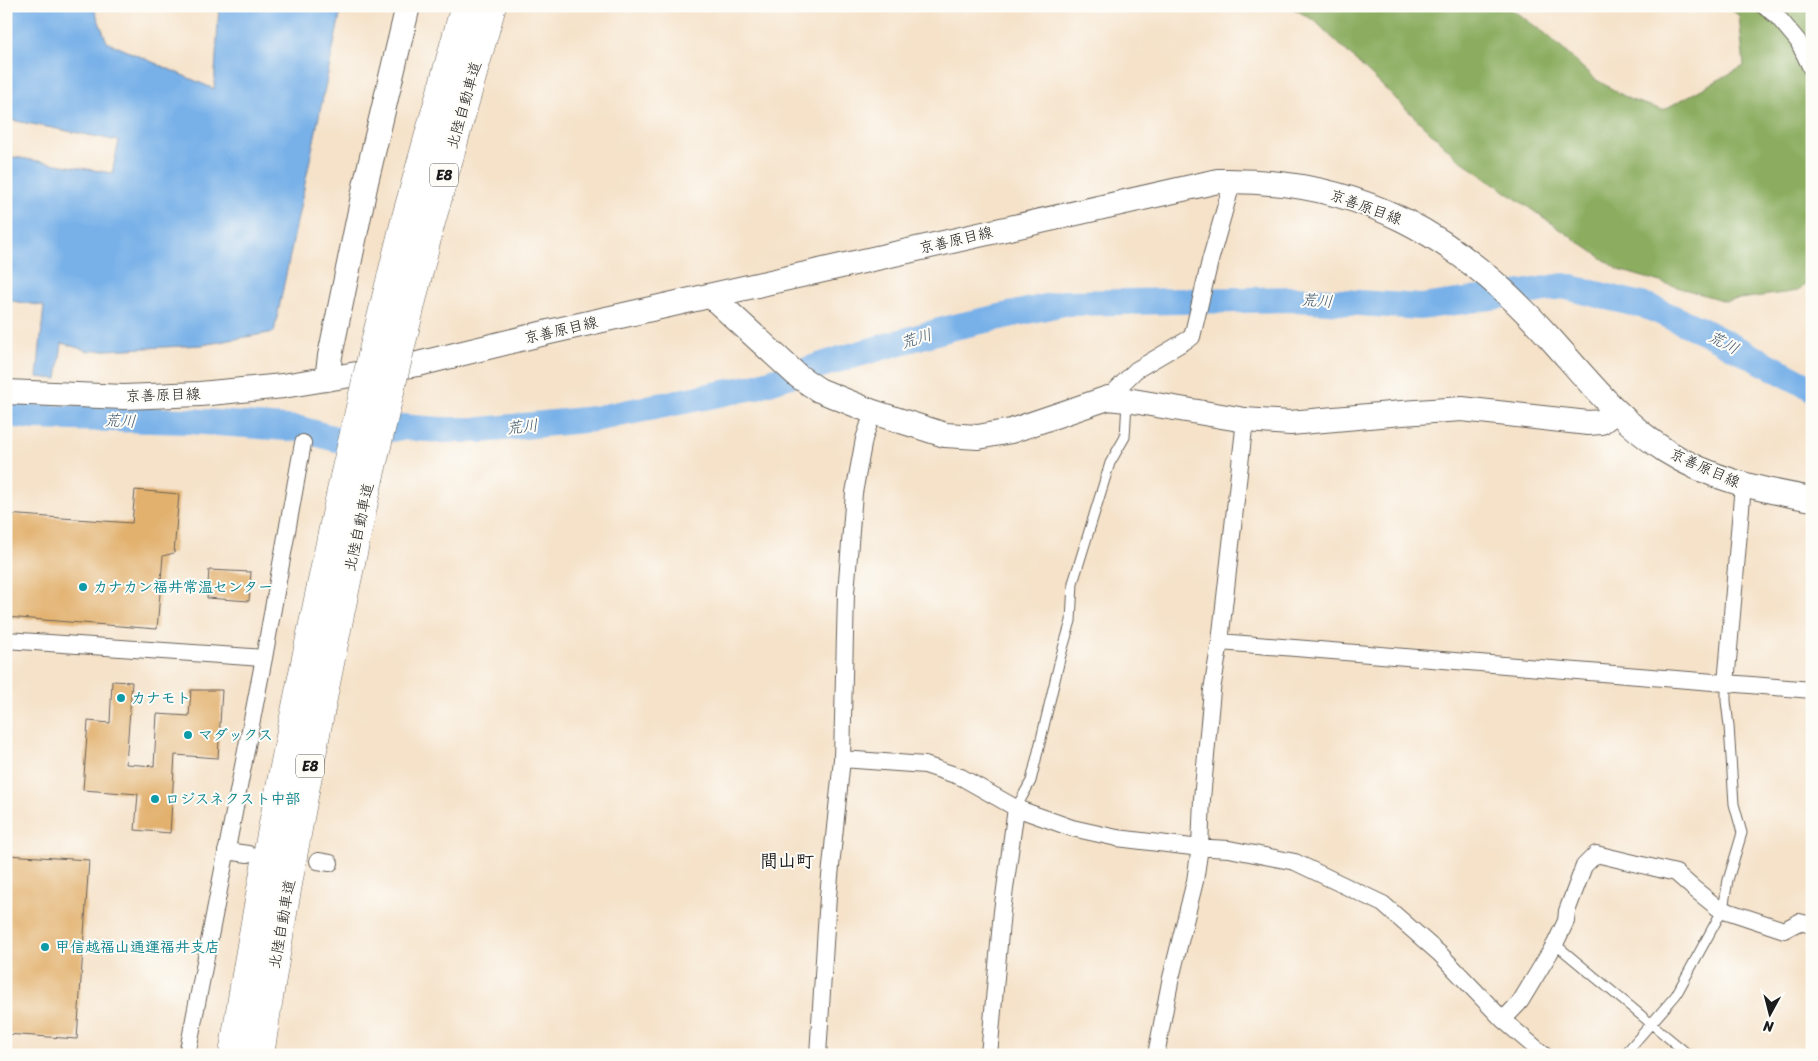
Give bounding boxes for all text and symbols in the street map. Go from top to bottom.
street label: 北陸自動車道 [439,58,489,152]
road number: E8 [430,164,458,186]
street label: 京善原目線 [1326,182,1406,232]
street label: 京善原目線 [917,219,995,261]
water label: 荒川 [1300,285,1334,316]
street label: 京善原目線 [522,309,600,351]
water label: 荒川 [897,320,936,357]
water label: 荒川 [1703,322,1745,363]
street label: 京善原目線 [125,381,201,409]
water label: 荒川 [103,405,137,436]
water label: 荒川 [505,410,539,443]
street label: 京善原目線 [1665,441,1745,495]
street label: 北陸自動車道 [337,480,381,574]
place label: カナカン福井常温センター [93,574,273,600]
marker: カナカン福井常温センター [77,581,89,593]
place label: カナモト [131,685,191,711]
marker: カナモト [115,692,127,704]
place label: マダックス [198,722,273,748]
marker: マダックス [182,729,194,741]
road number: E8 [296,754,324,778]
place label: ロジスネクスト中部 [165,786,301,812]
marker: ロジスネクスト中部 [149,793,161,805]
district label: 間山町 [760,845,814,877]
street label: 北陸自動車道 [261,877,303,971]
place label: 甲信越福山通運福井支店 [55,934,220,960]
marker: 甲信越福山通運福井支店 [39,941,51,953]
north arrow [1746,988,1796,1038]
text: N [1762,1013,1776,1040]

